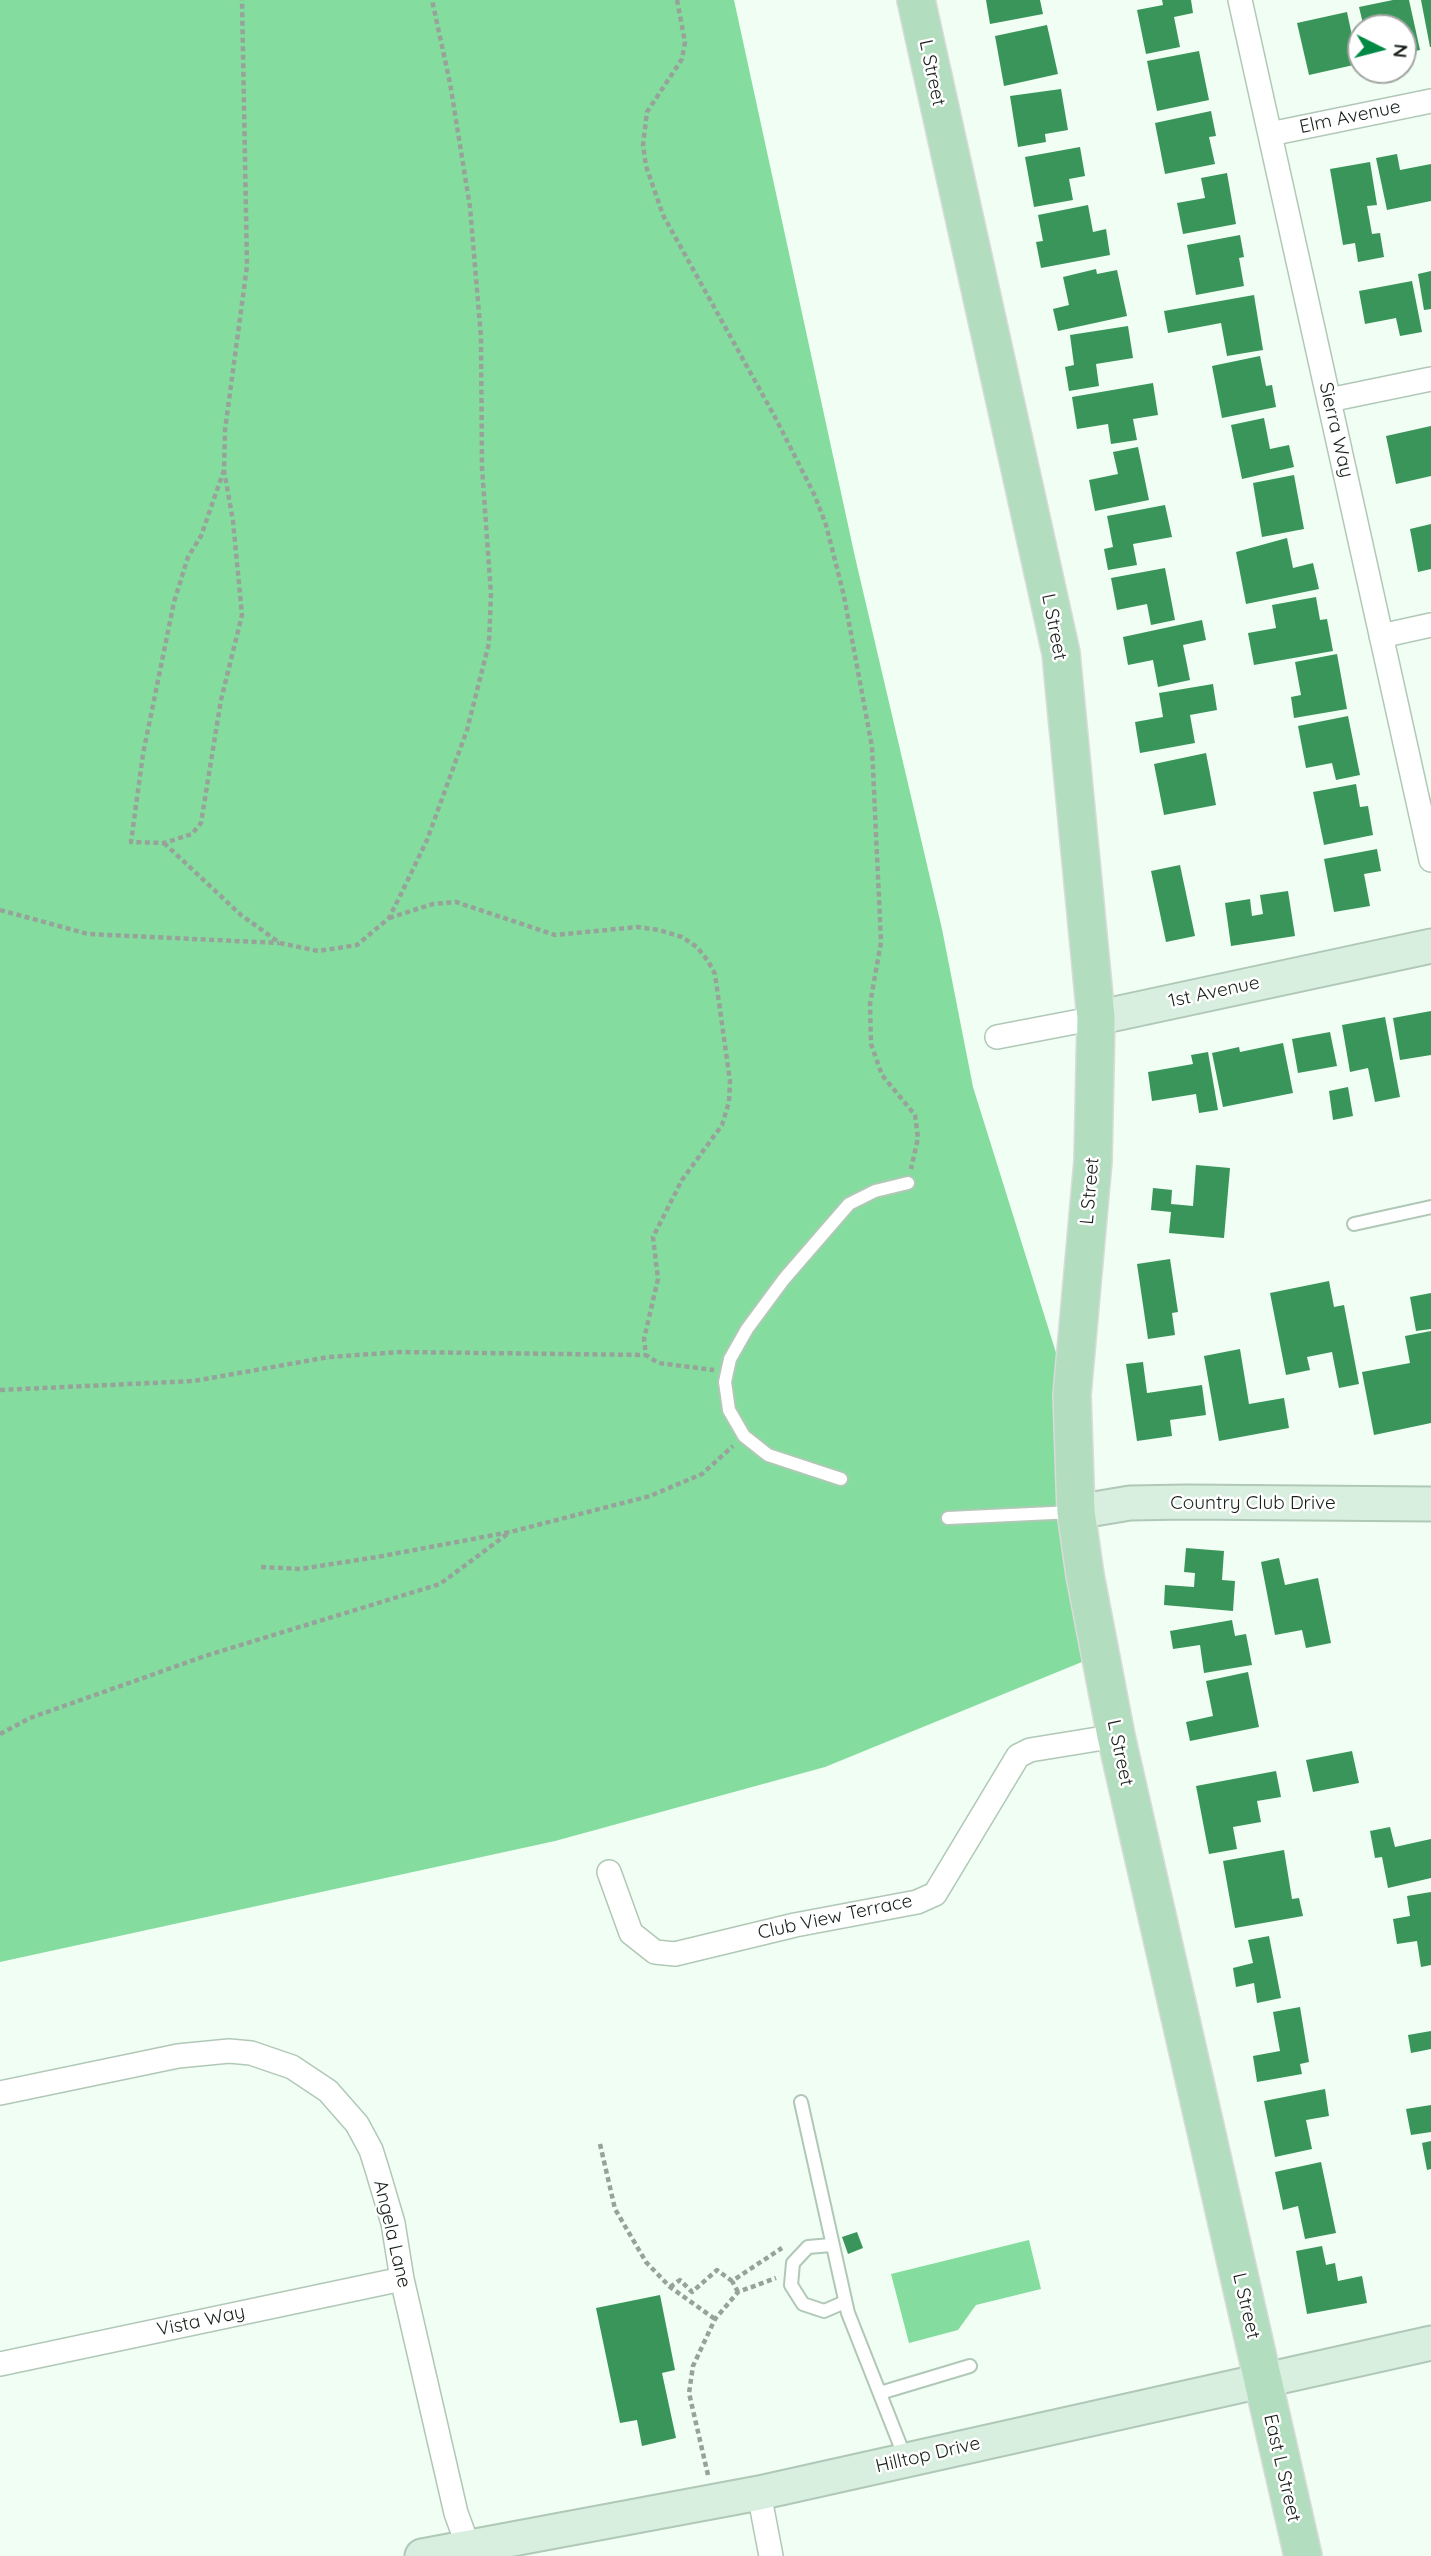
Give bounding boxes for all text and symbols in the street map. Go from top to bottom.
north arrow [1347,14,1417,84]
street label: L Street [914,38,950,108]
text: N [1388,43,1414,59]
street label: Elm Avenue [1297,95,1403,139]
street label: Sierra Way [1314,380,1358,480]
street label: L Street [1036,592,1072,662]
street label: 1st Avenue [1166,971,1262,1013]
street label: L Street [1076,1157,1104,1225]
street label: Country Club Drive [1170,1492,1336,1514]
street label: L Street [1102,1718,1138,1788]
street label: Club View Terrace [756,1889,914,1945]
street label: Angela Lane [369,2178,415,2290]
street label: L Street [1227,2271,1265,2341]
street label: Vista Way [155,2301,247,2341]
street label: East L Street [1259,2412,1305,2524]
street label: Hilltop Drive [873,2432,983,2478]

